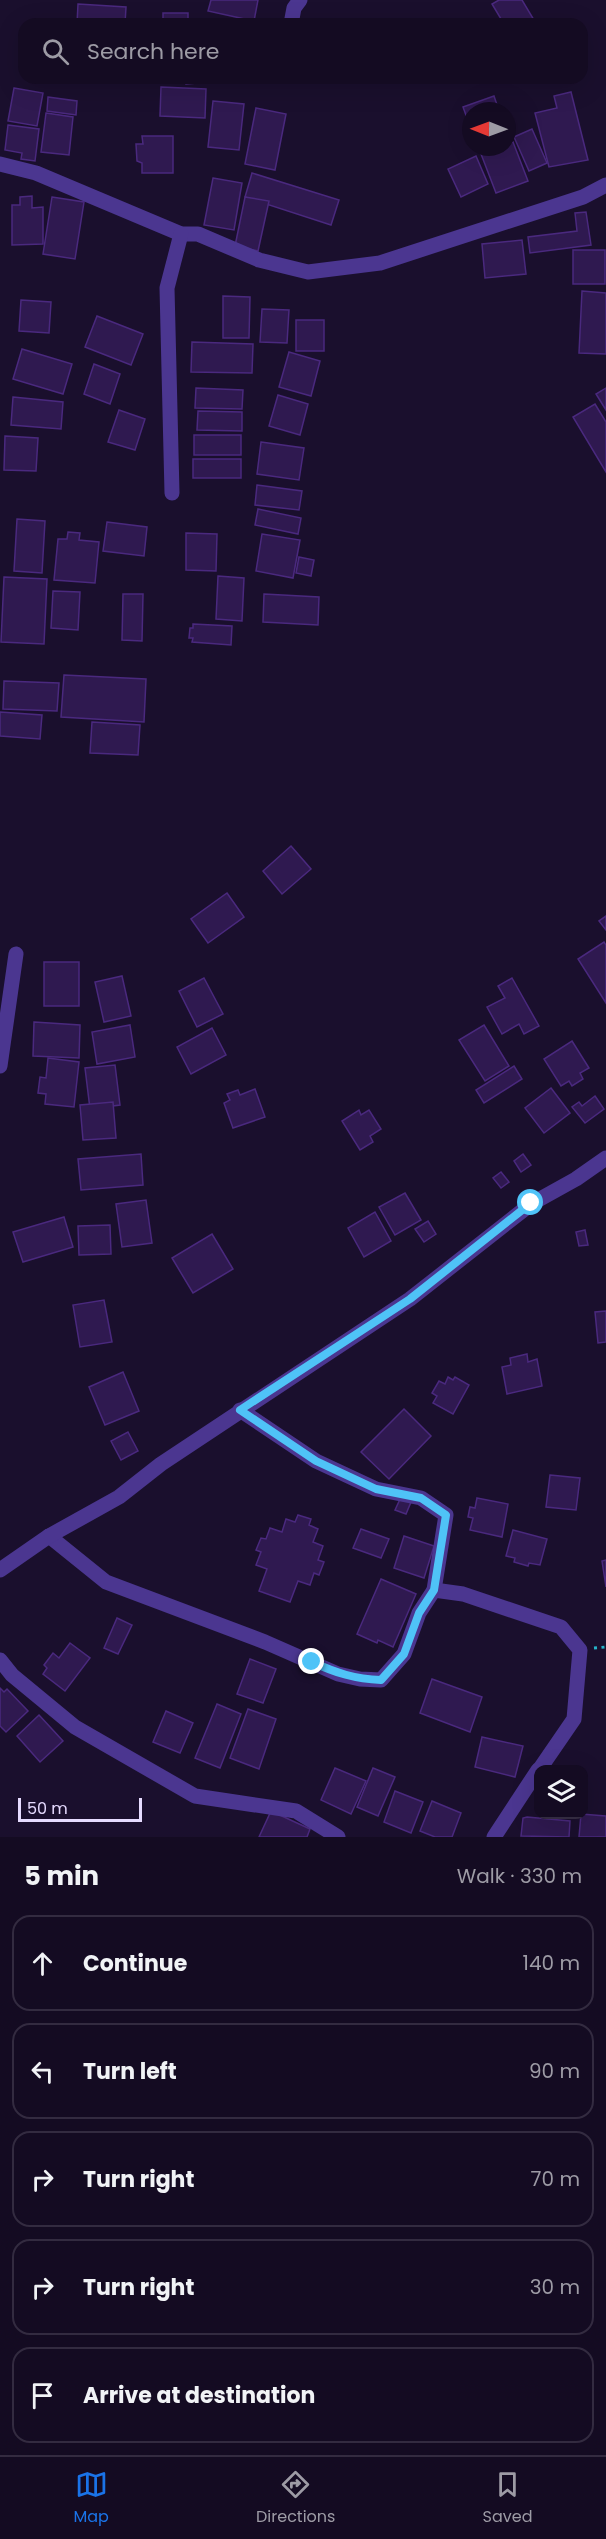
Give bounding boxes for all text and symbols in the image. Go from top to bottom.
search box [18,18,588,84]
icon: search [39,35,72,68]
text: Search here [87,36,220,67]
north arrow [462,102,516,156]
route start [517,1189,543,1215]
route end [298,1648,324,1674]
map controls [534,1765,588,1819]
button: layers [534,1765,588,1819]
scale bar [18,1795,142,1822]
text: 50 m [27,1797,68,1820]
text: 5 min [24,1858,99,1894]
text: Walk · 330 m [457,1862,582,1890]
icon: ahead [26,1947,59,1980]
text: Continue [83,1948,187,1979]
text: 140 m [523,1949,580,1977]
icon: left [26,2055,59,2088]
text: Turn left [83,2056,177,2087]
text: 90 m [529,2057,580,2085]
icon: right [26,2163,59,2196]
text: Turn right [83,2164,194,2195]
text: 70 m [531,2165,580,2193]
icon: right [26,2271,59,2304]
text: Turn right [83,2272,194,2303]
text: 30 m [530,2273,580,2301]
icon: arrive [26,2379,59,2412]
text: Arrive at destination [83,2380,315,2411]
tab: Map [74,2468,109,2529]
tab: Directions [256,2468,335,2529]
tab: Saved [483,2468,532,2529]

